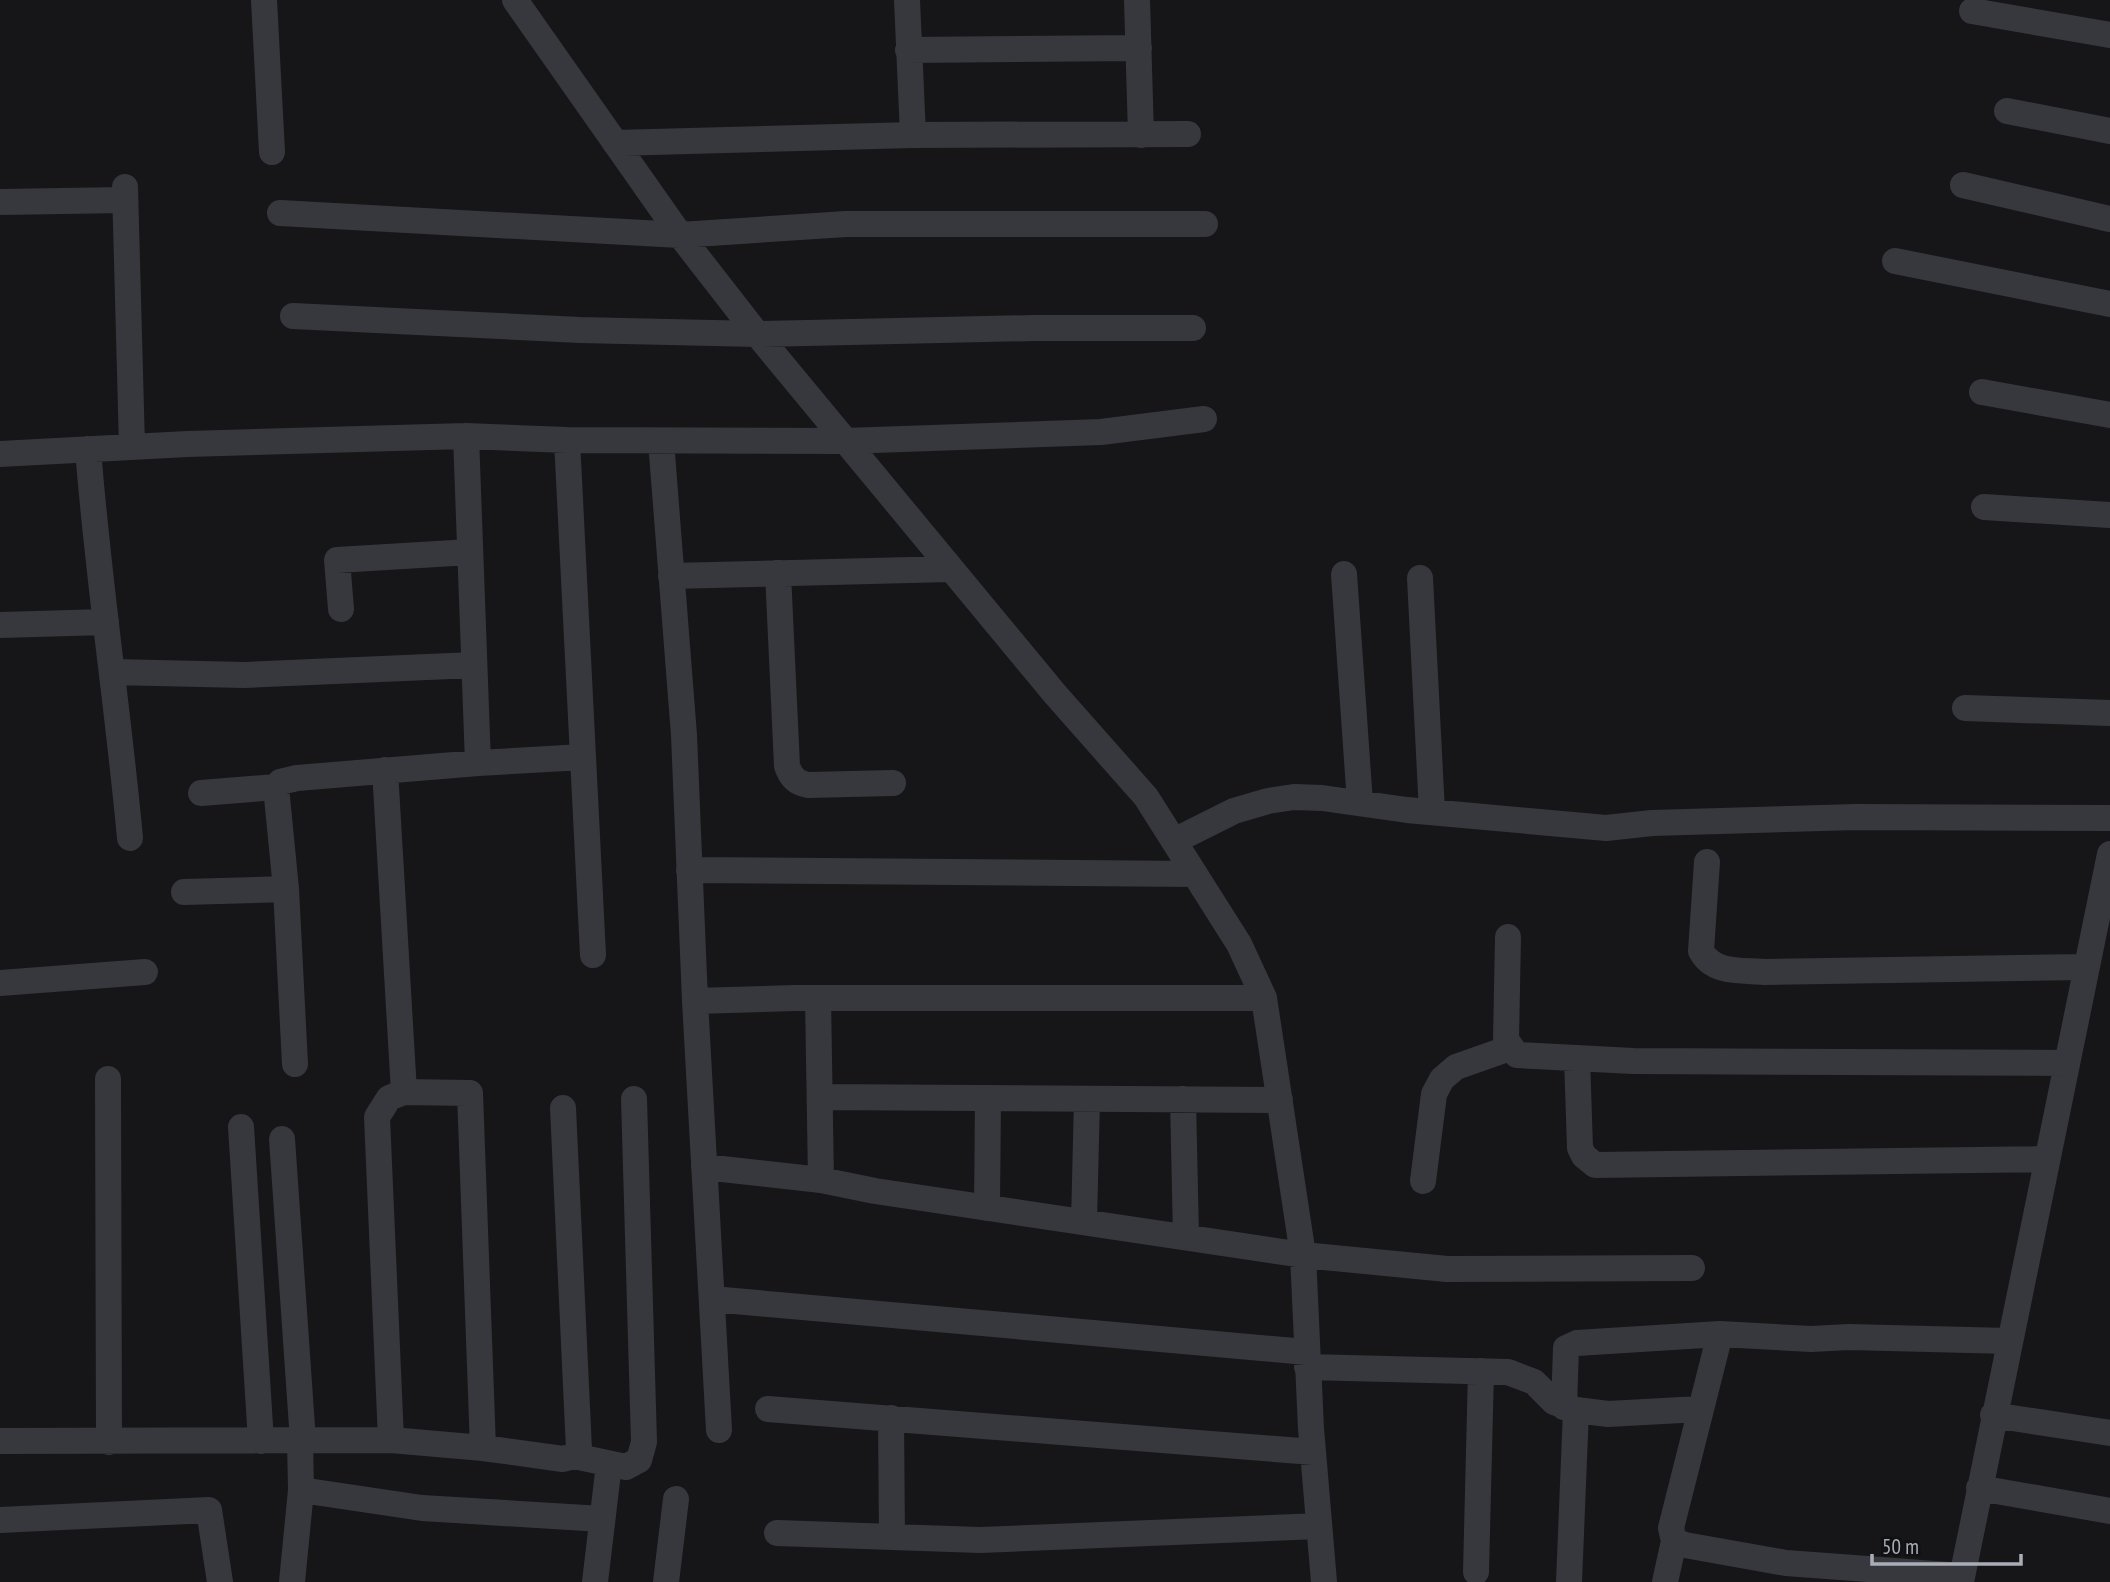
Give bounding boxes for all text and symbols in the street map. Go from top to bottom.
scale bar [1872,1522,2021,1566]
text: 50 m [1882,1533,1919,1560]

